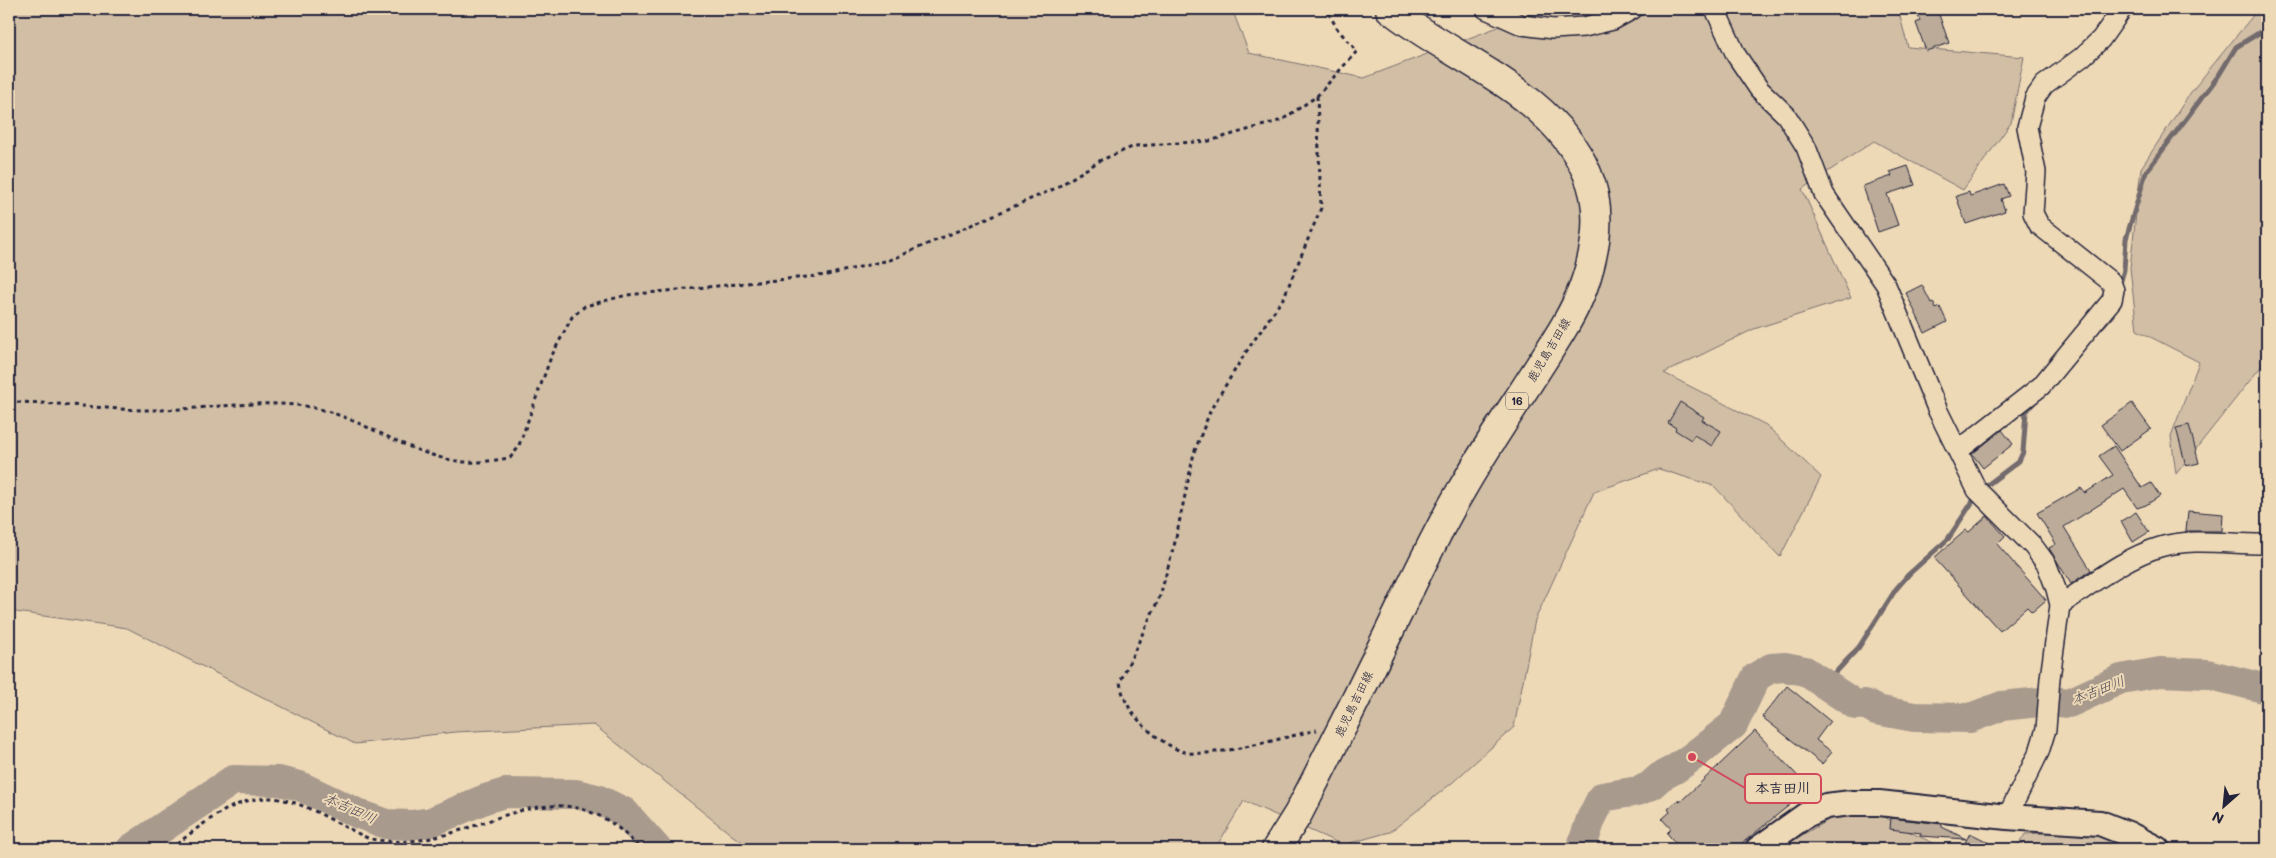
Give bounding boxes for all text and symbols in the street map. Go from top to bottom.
street label: 鹿児島吉田線 [1523,314,1574,384]
road number: 16 [1506,392,1528,410]
street label: 鹿児島吉田線 [1330,668,1376,739]
water label: 本吉田川 [2068,671,2127,708]
callout: 本吉田川 [1745,774,1821,803]
text: 本吉田川 [1755,778,1811,797]
north arrow [2198,780,2248,830]
water label: 本吉田川 [321,787,380,828]
text: N [2209,807,2227,829]

